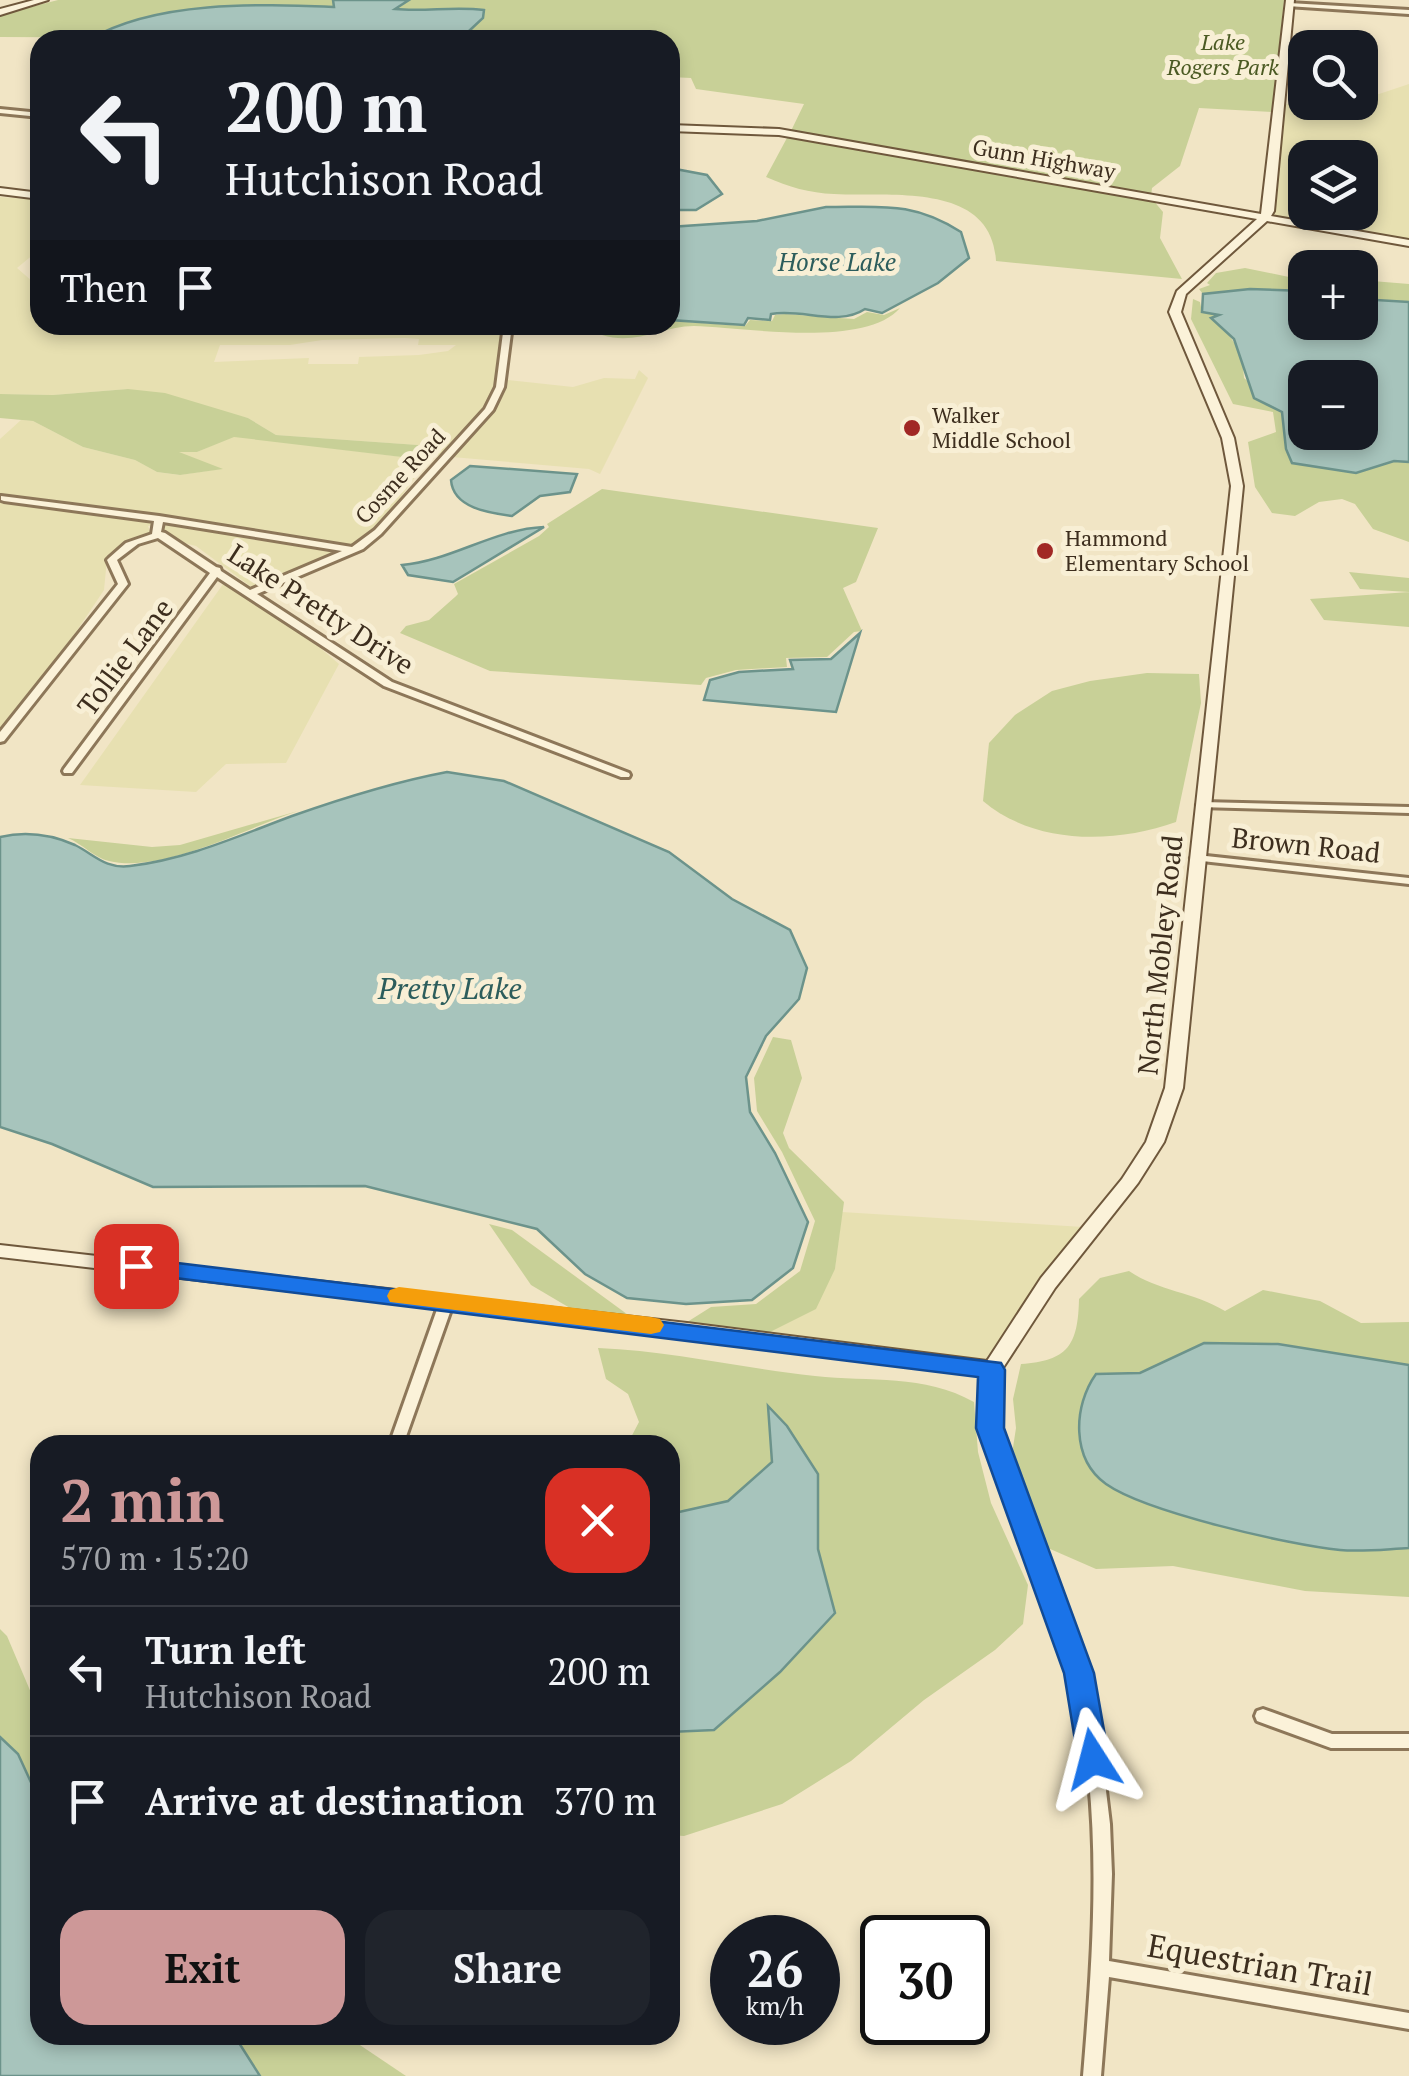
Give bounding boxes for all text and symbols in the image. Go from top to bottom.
park label: Lake Rogers Park [1166,27,1279,81]
map controls [1288,30,1378,450]
button: search [1288,30,1378,120]
text: 200 m [225,59,427,152]
icon: left [60,70,190,200]
street label: Gunn Highway [970,132,1119,185]
button: layers [1288,140,1378,230]
text: Hutchison Road [225,148,544,208]
water label: Horse Lake [777,245,896,278]
button: + [1288,250,1378,340]
icon: arrive [168,260,223,315]
text: Then [60,263,148,313]
button: − [1288,360,1378,450]
place label: Walker Middle School [932,400,1071,454]
marker: Walker Middle School [901,417,923,439]
street label: Cosme Road [348,422,451,529]
place label: Hammond Elementary School [1065,523,1249,577]
street label: Lake Pretty Drive [221,535,421,682]
marker: Hammond Elementary School [1034,540,1056,562]
street label: Tollie Lane [68,591,181,723]
street label: Brown Road [1230,818,1382,871]
street label: North Mobley Road [1129,833,1190,1077]
water label: Pretty Lake [377,968,522,1008]
pin [94,1224,179,1309]
icon: arrive [109,1239,164,1294]
text: 2 min [60,1460,224,1539]
button: close [545,1468,650,1573]
text: 570 m · 15:20 [60,1537,248,1579]
text: Turn left [145,1625,306,1675]
icon: left [60,1644,115,1699]
text: 200 m [547,1646,650,1696]
text: Hutchison Road [145,1675,372,1717]
position arrow [1041,1707,1145,1811]
icon: arrive [60,1774,115,1829]
text: Arrive at destination [145,1776,524,1826]
text: 370 m [554,1776,657,1826]
button: Exit [60,1910,345,2025]
button: Share [365,1910,650,2025]
speed limit sign: 30 [860,1915,990,2045]
street label: Equestrian Trail [1144,1924,1376,2004]
text: 26 [747,1935,803,2001]
text: km/h [746,1989,804,2022]

